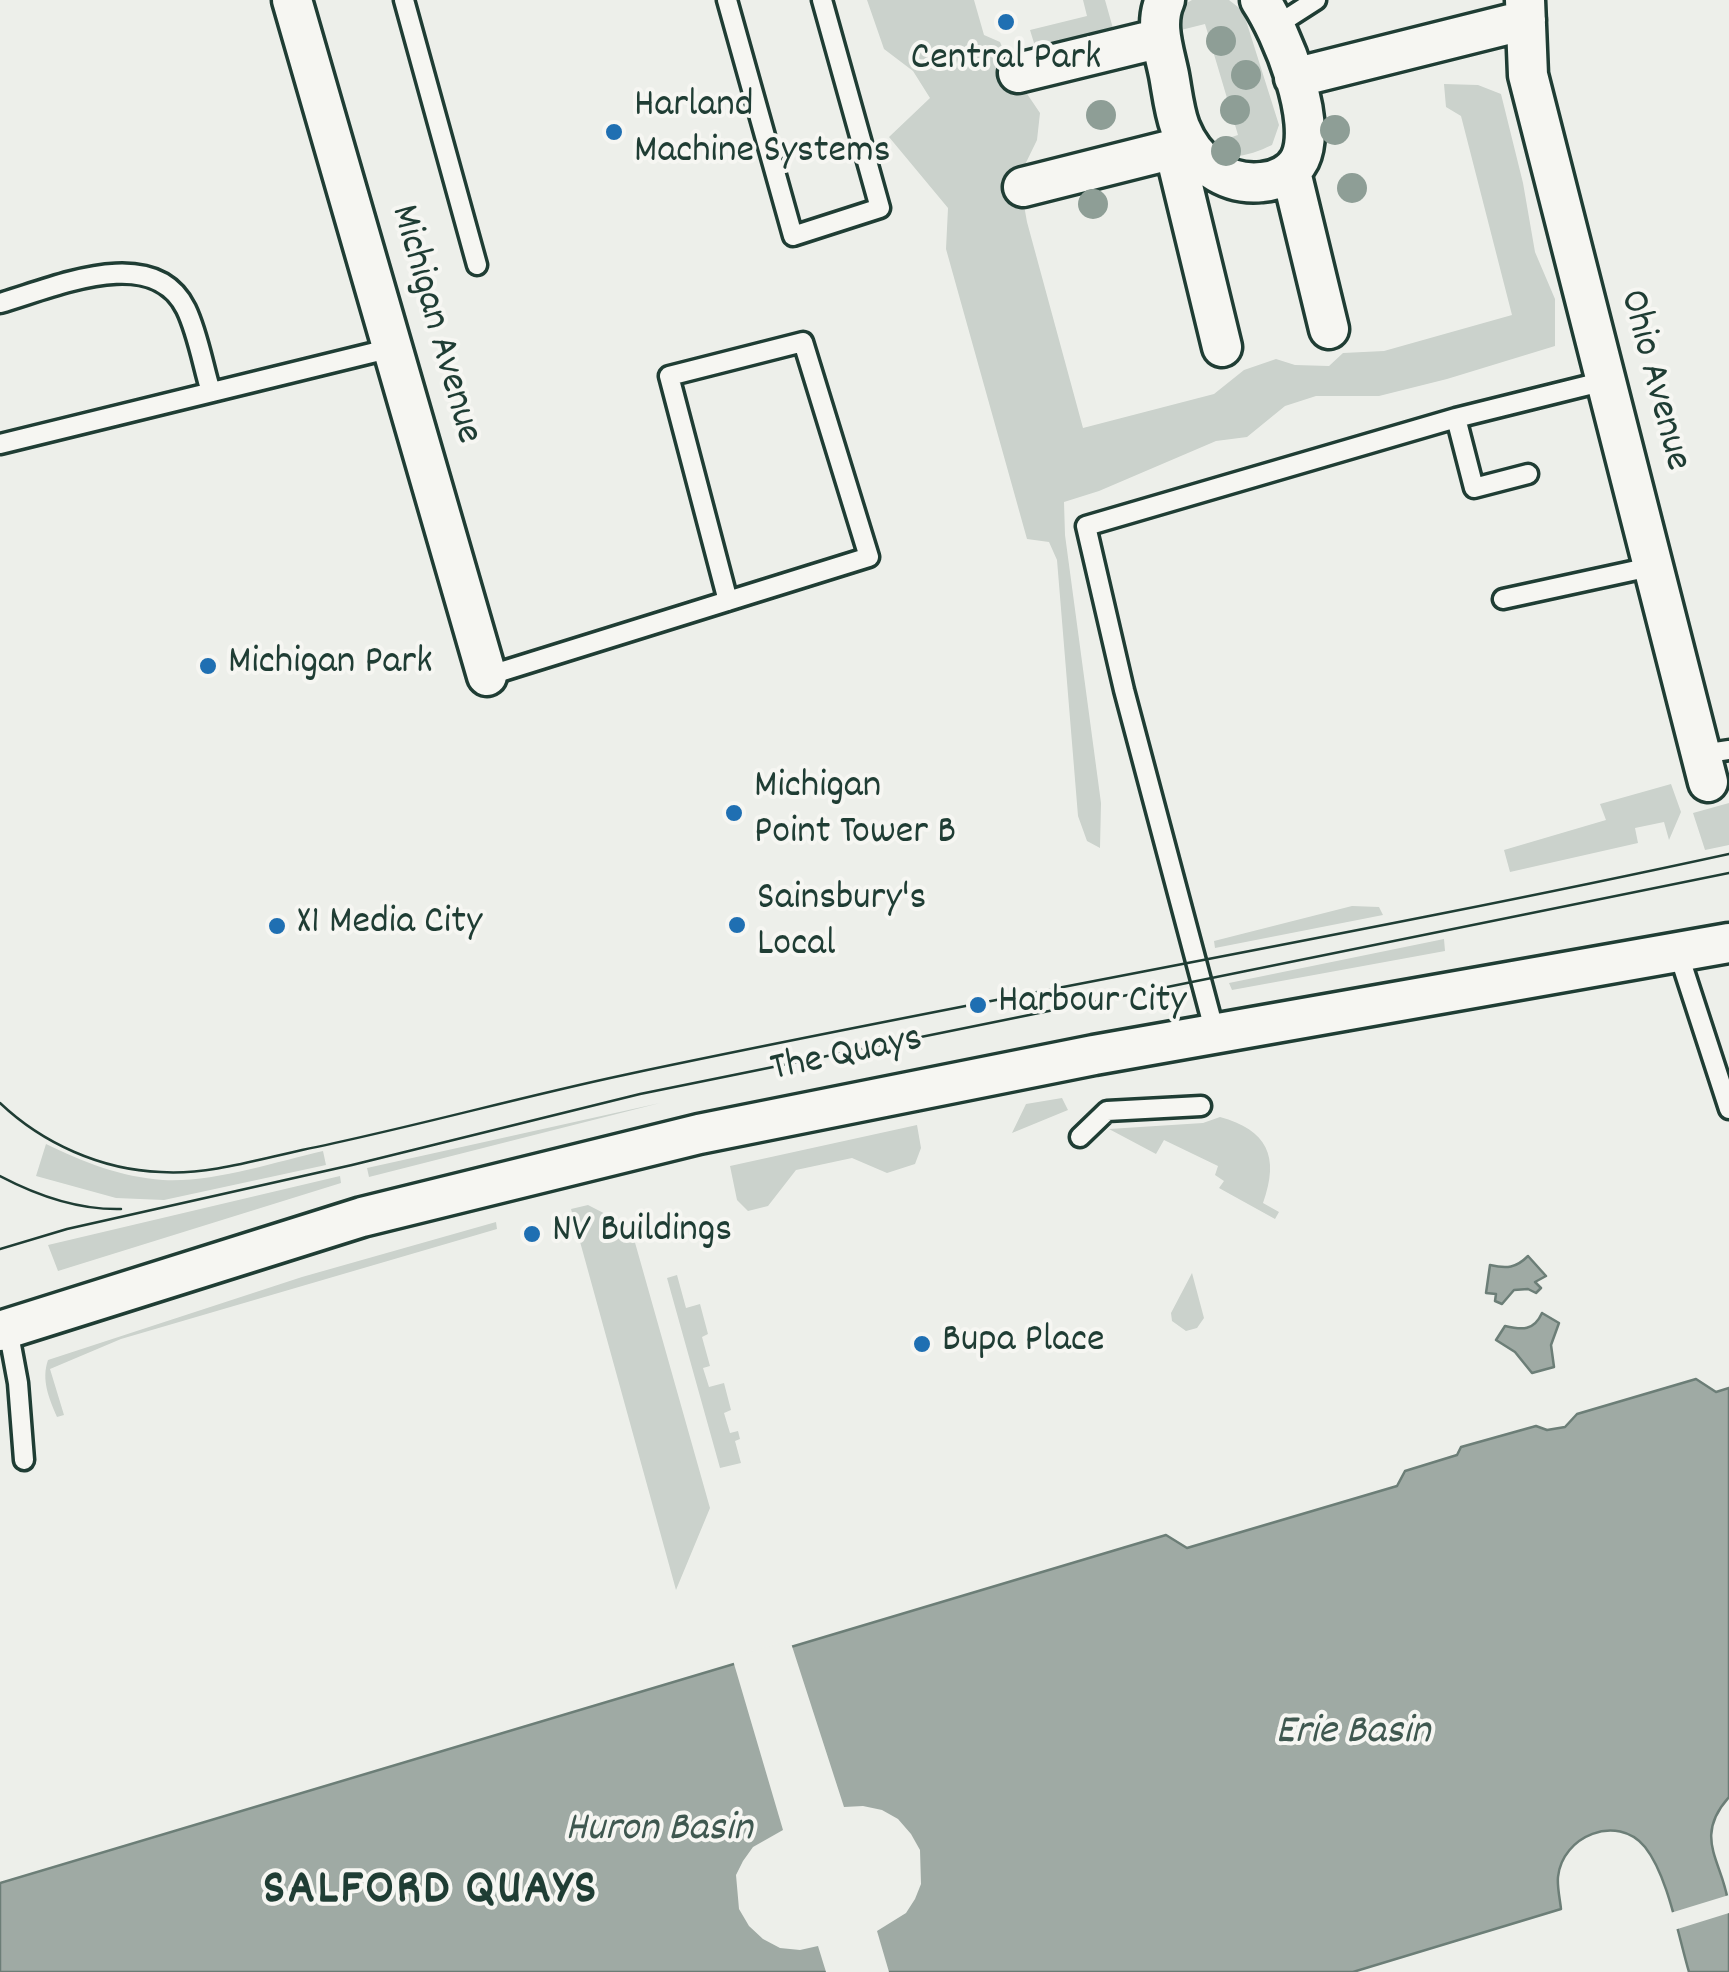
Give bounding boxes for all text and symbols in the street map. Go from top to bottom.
marker: Central Park [995,11,1017,33]
place label: Central Park [910,38,1102,86]
place label: Harland Machine Systems [634,85,891,179]
marker: Harland Machine Systems [603,121,625,143]
street label: Michigan Avenue [376,200,490,450]
street label: Ohio Avenue [1605,285,1699,477]
place label: Michigan Park [228,642,433,690]
marker: Michigan Park [197,655,219,677]
place label: Michigan Point Tower B [754,766,956,860]
marker: Michigan Point Tower B [723,802,745,824]
place label: Sainsbury's Local [757,878,926,972]
place label: X1 Media City [297,902,482,950]
marker: Sainsbury's Local [726,914,748,936]
marker: X1 Media City [266,915,288,937]
place label: Harbour City [998,981,1186,1029]
marker: Harbour City [967,994,989,1016]
street label: The Quays [767,1018,927,1096]
place label: NV Buildings [552,1210,732,1258]
marker: NV Buildings [521,1223,543,1245]
place label: Bupa Place [942,1320,1105,1368]
marker: Bupa Place [911,1333,933,1355]
water label: Erie Basin [1276,1710,1430,1760]
water label: Huron Basin [565,1807,753,1857]
district label: SALFORD QUAYS [263,1864,599,1924]

